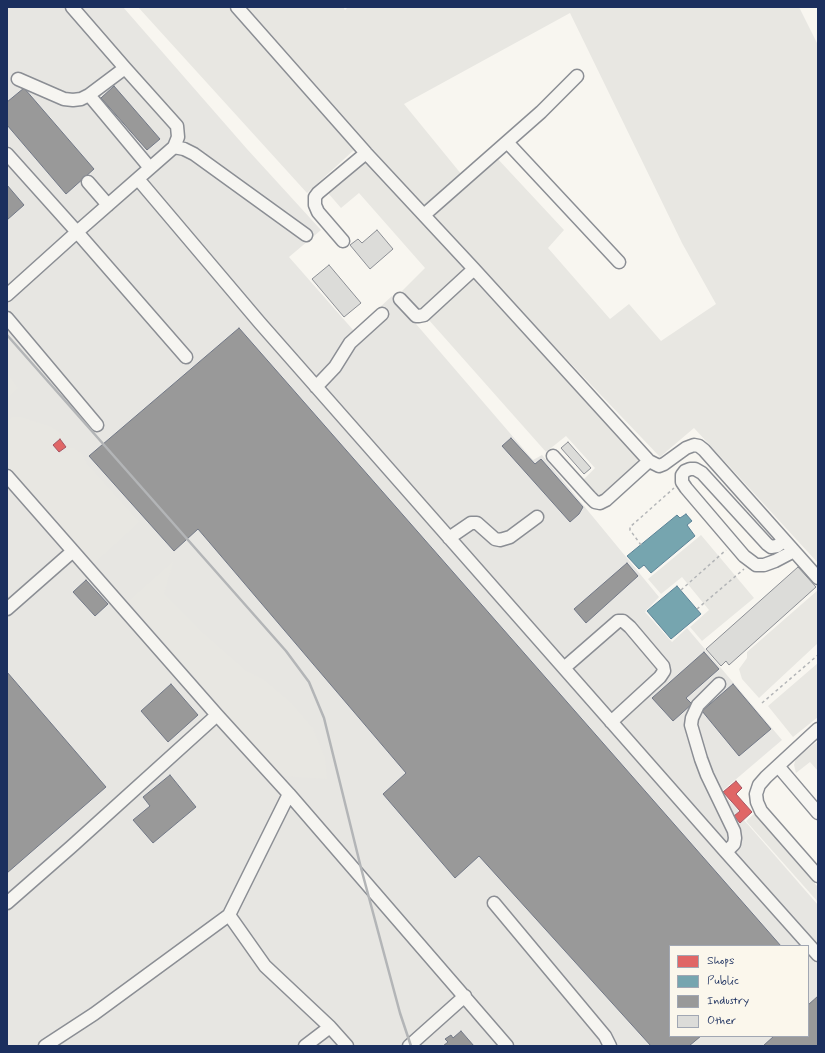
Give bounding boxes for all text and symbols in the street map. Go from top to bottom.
legend [669,945,809,1037]
text: Shops [707,953,734,969]
text: Public [707,973,739,989]
text: Industry [707,993,749,1009]
text: Other [707,1013,736,1029]

